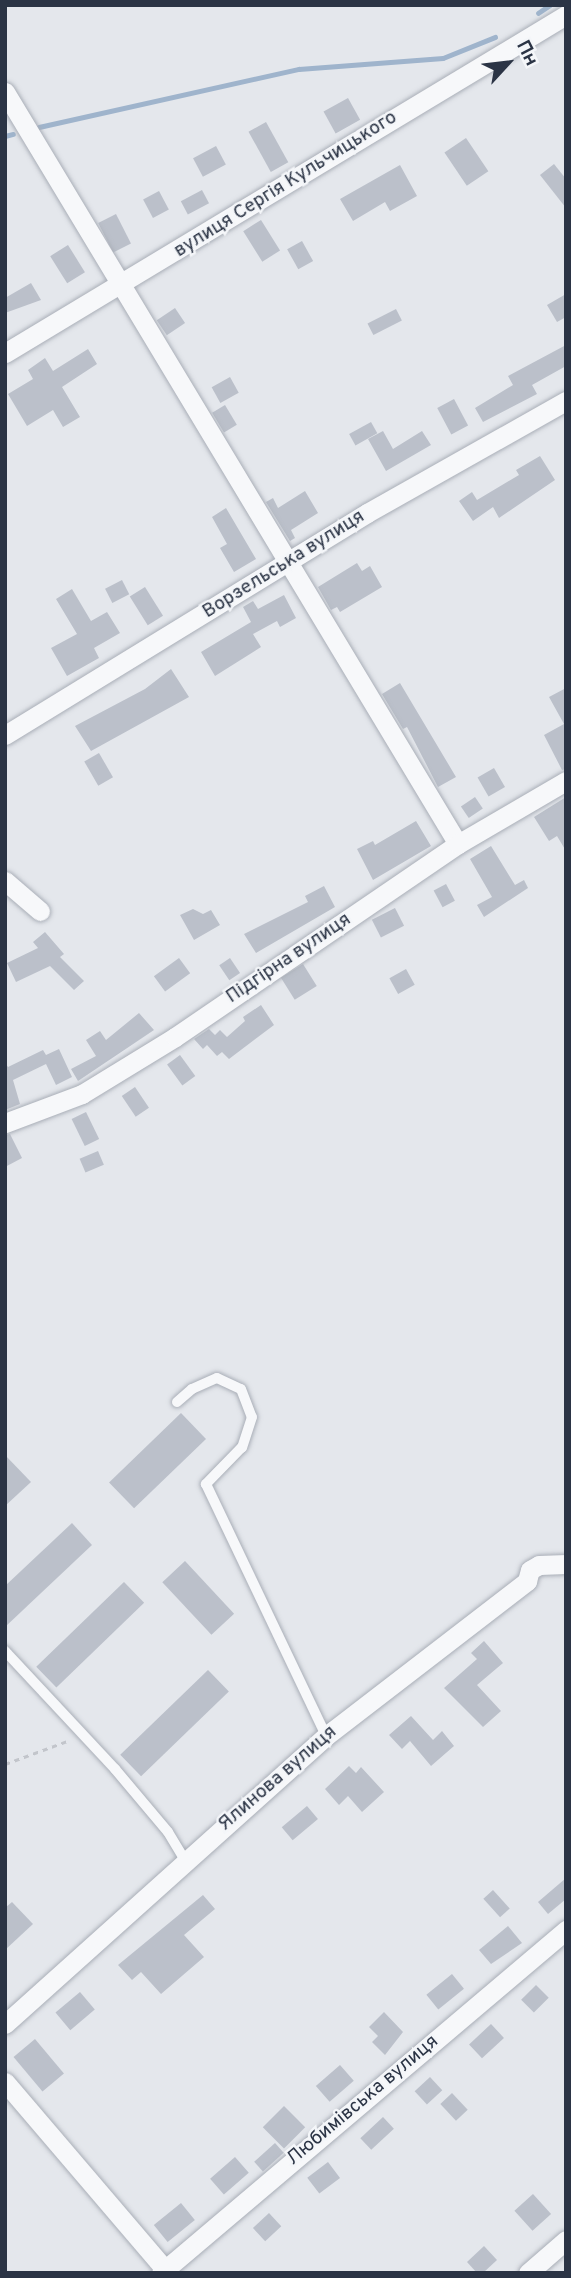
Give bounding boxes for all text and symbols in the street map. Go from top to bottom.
north arrow [473,28,543,98]
text: Пн [510,37,543,70]
street label: вулиця Сергія Кульчицького [170,107,402,263]
street label: Ворзельська вулиця [199,506,369,624]
street label: Підгірна вулиця [222,909,356,1009]
street label: Ялинова вулиця [214,1721,342,1837]
street label: Любимівська вулиця [282,2031,444,2171]

